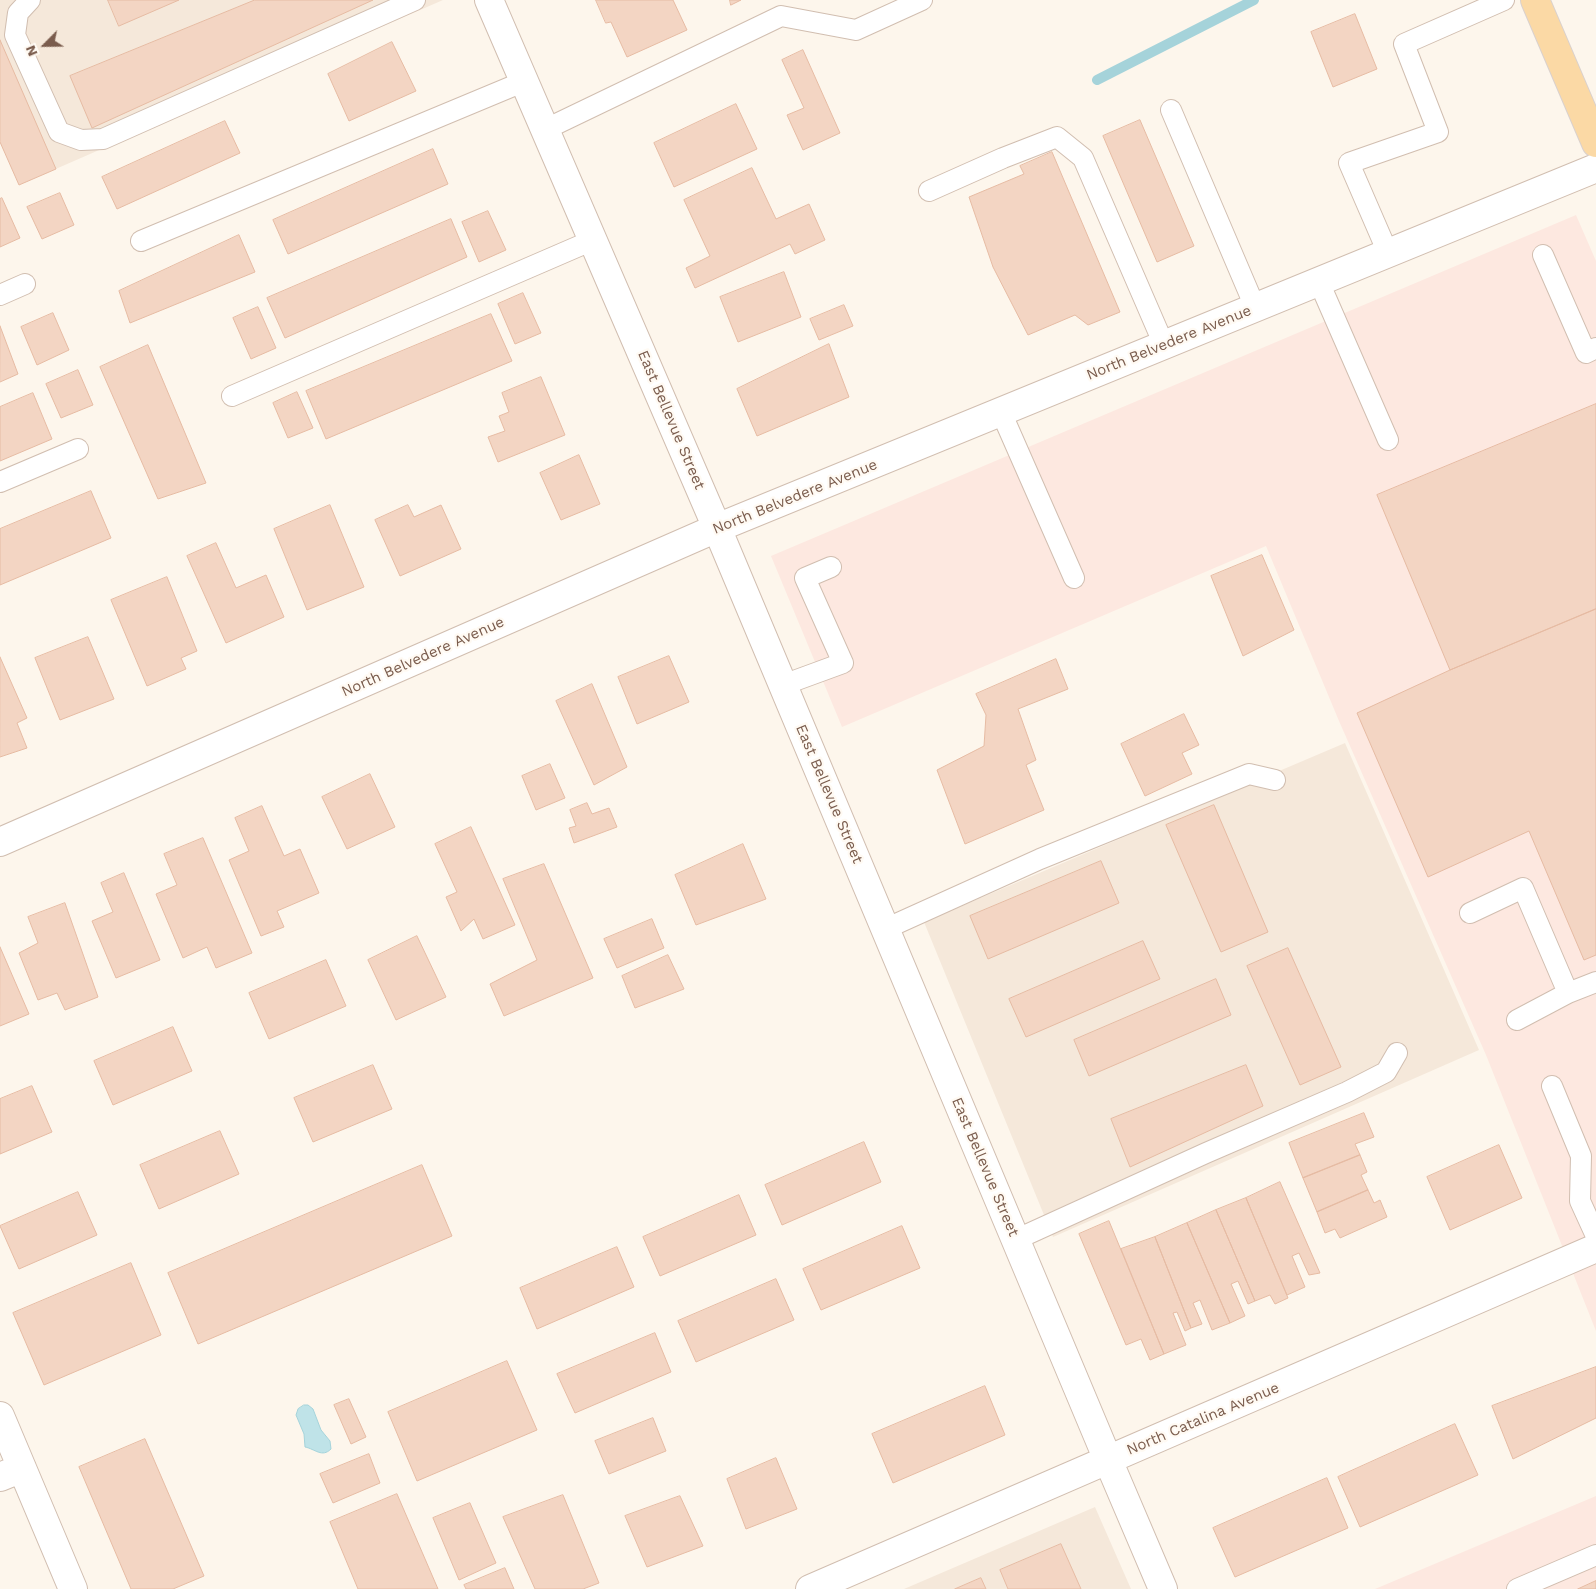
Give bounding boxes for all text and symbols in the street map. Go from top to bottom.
north arrow [20,20,70,70]
text: N [22,43,41,59]
street label: North Belvedere Avenue [1084,302,1254,384]
street label: East Bellevue Street [634,348,708,492]
street label: North Belvedere Avenue [710,456,880,538]
street label: North Belvedere Avenue [339,613,507,701]
street label: East Bellevue Street [792,722,866,866]
street label: East Bellevue Street [948,1095,1022,1239]
street label: North Catalina Avenue [1124,1379,1282,1459]

